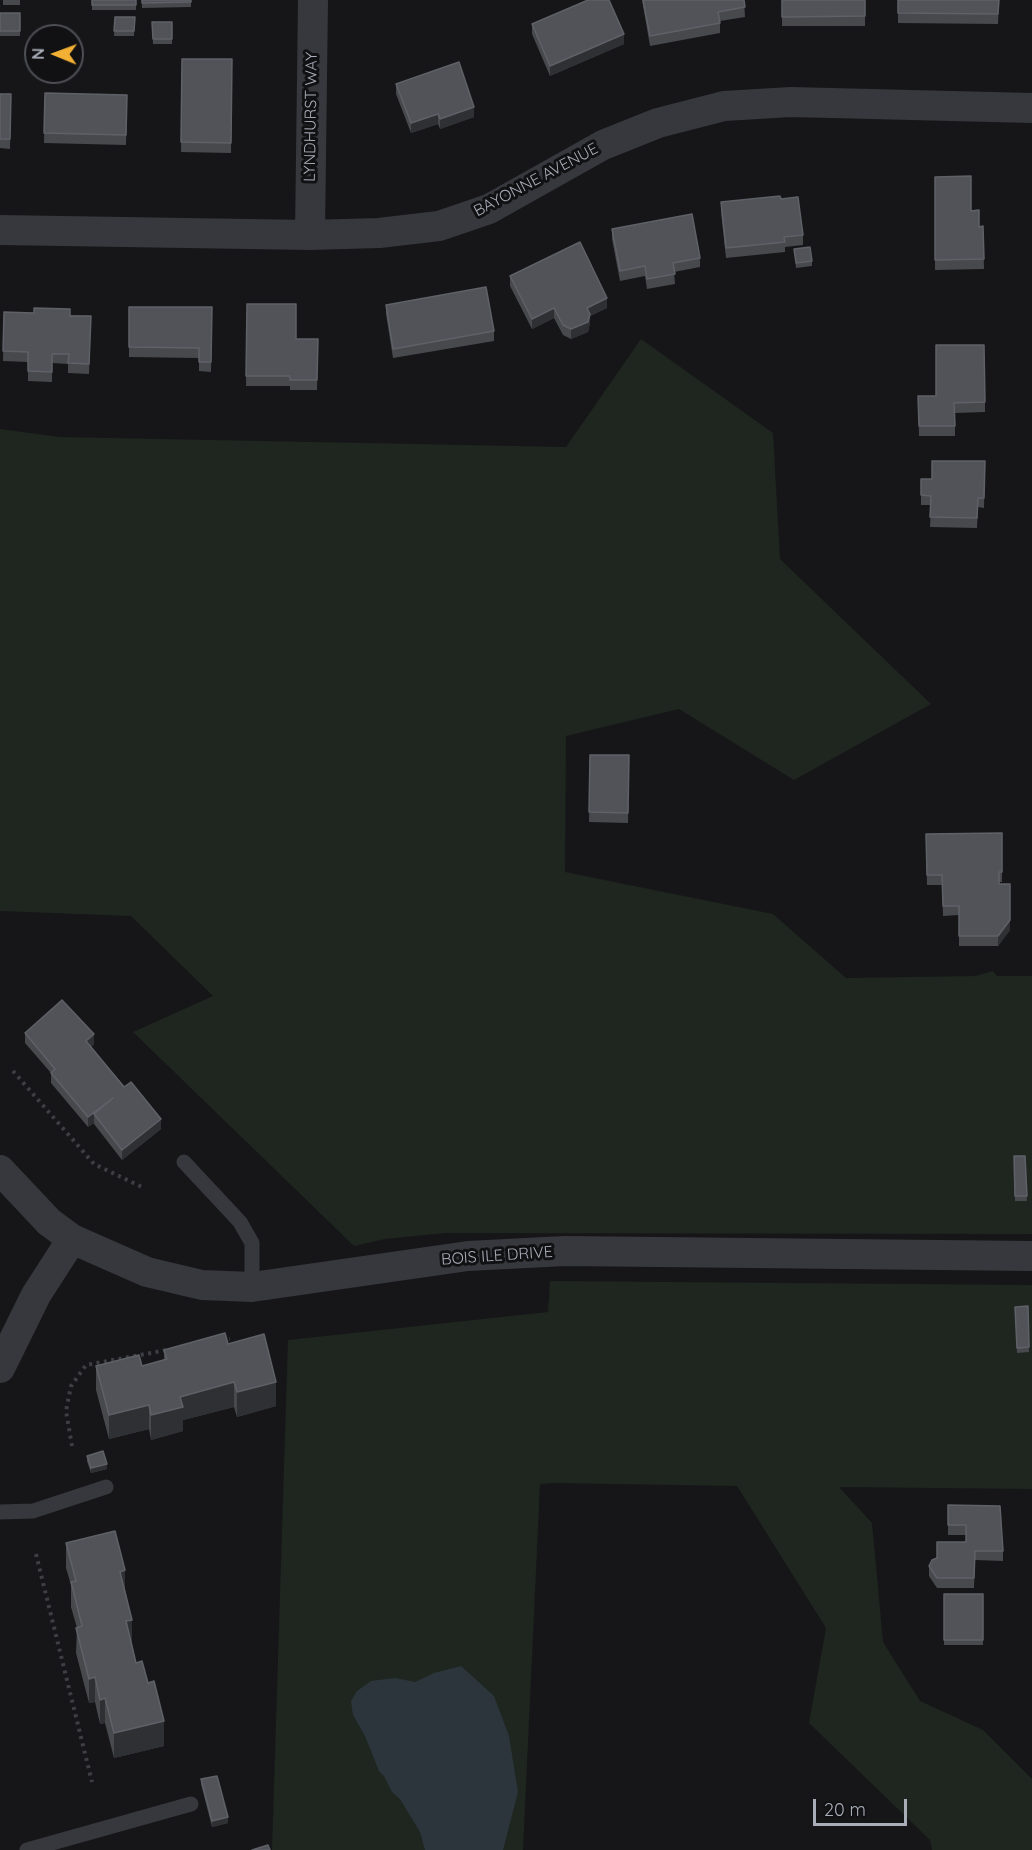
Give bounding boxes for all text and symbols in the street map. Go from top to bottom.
north arrow [24,24,84,84]
text: N [28,48,48,60]
street label: LYNDHURST WAY [300,52,322,182]
street label: BAYONNE AVENUE [470,139,602,221]
street label: BOIS ILE DRIVE [440,1243,554,1269]
scale bar [816,1787,910,1825]
text: 20 m [824,1798,866,1821]

